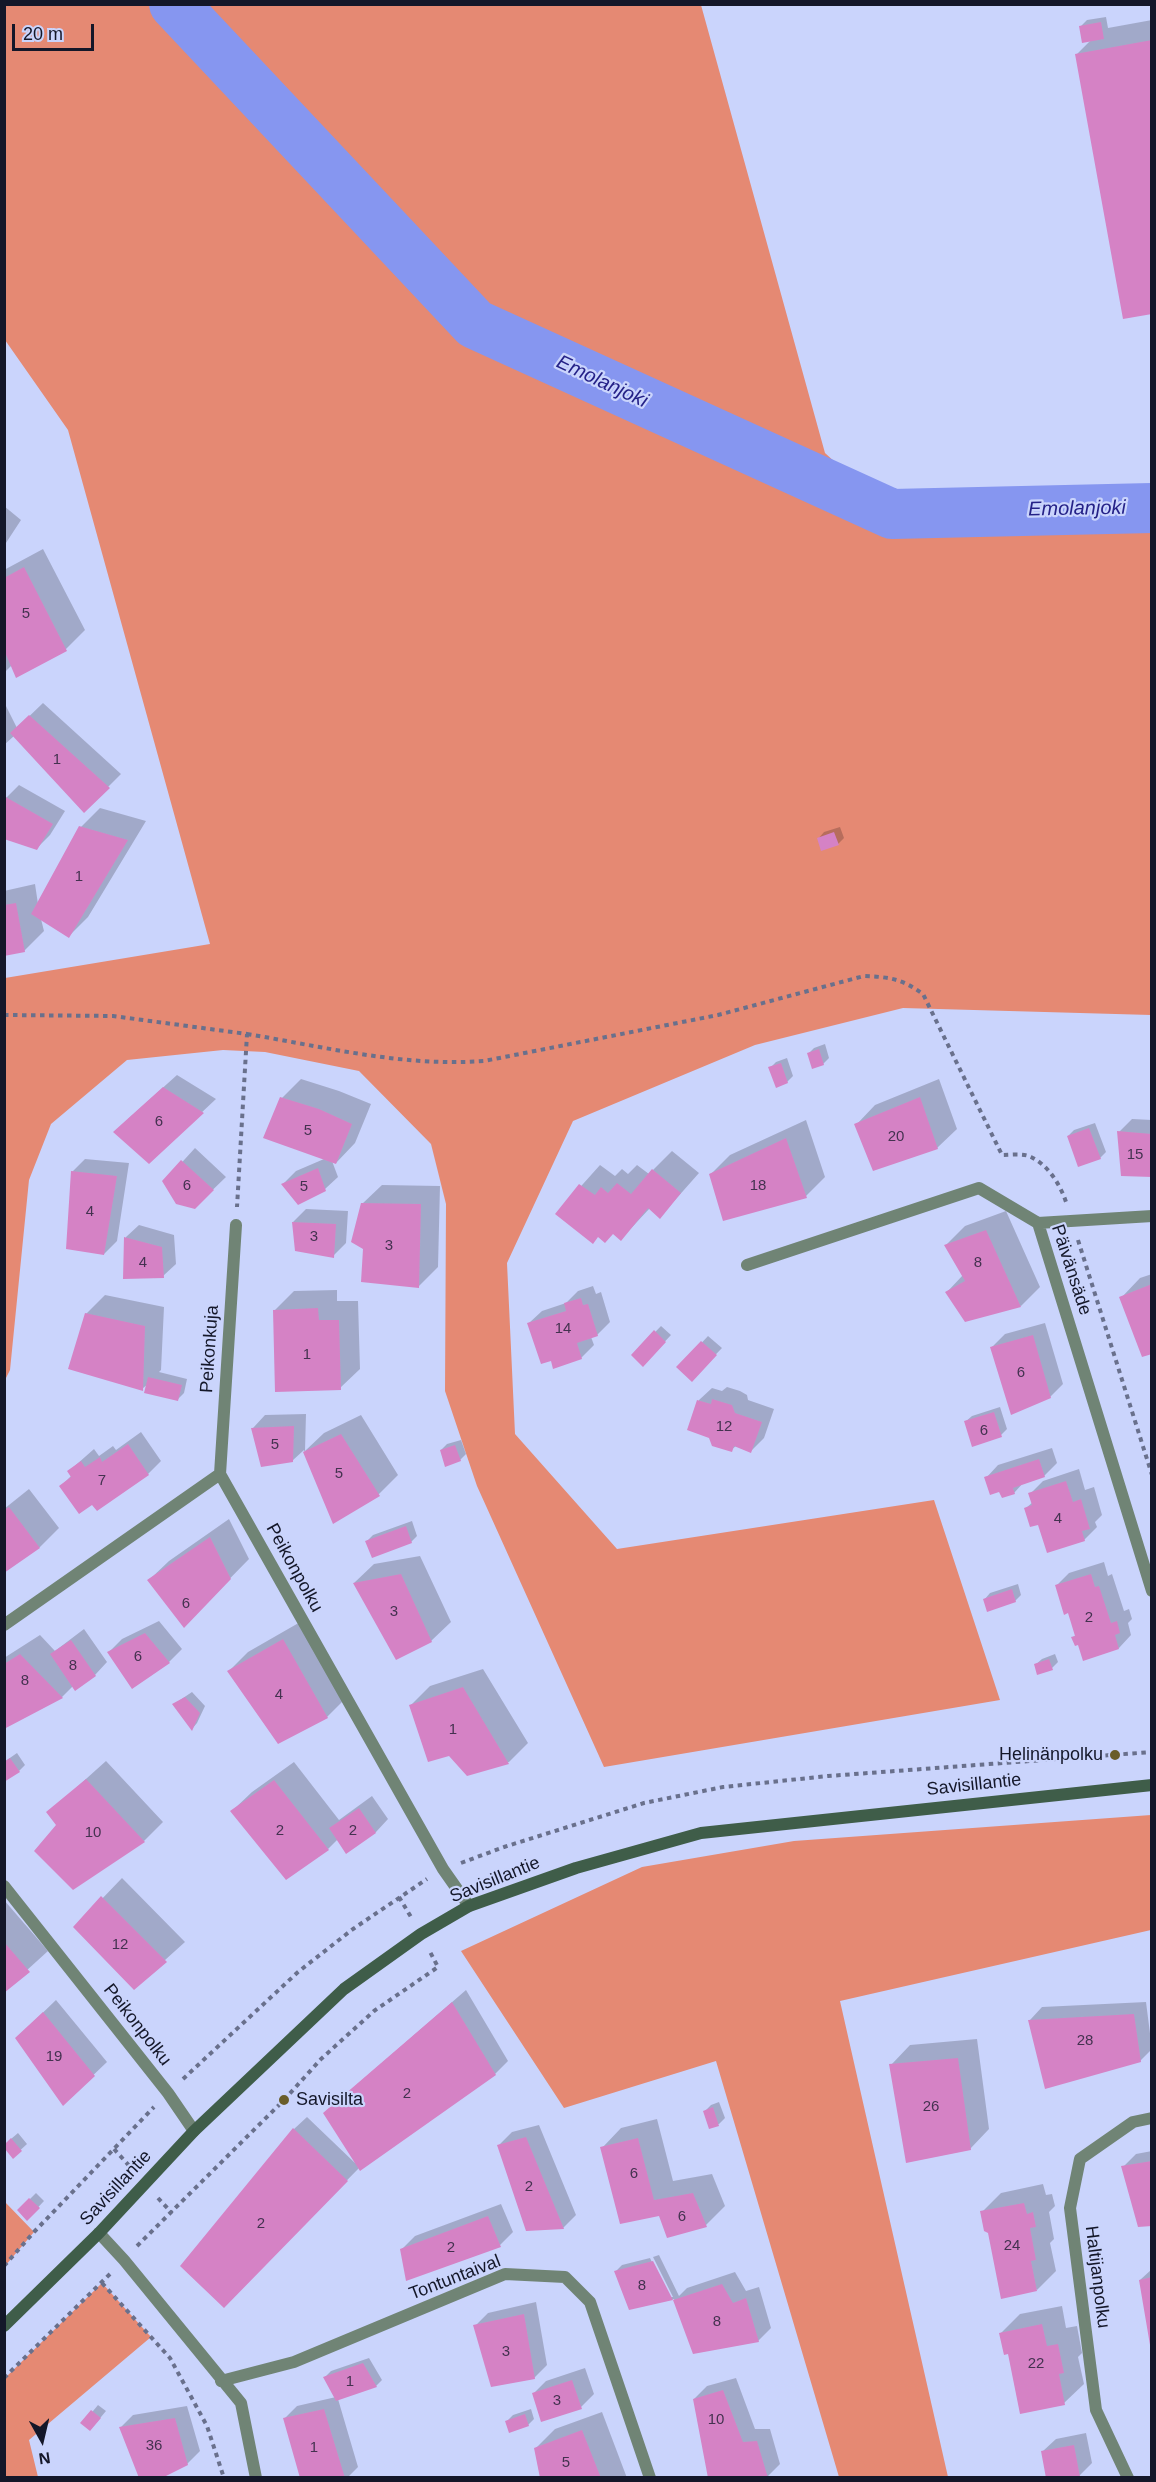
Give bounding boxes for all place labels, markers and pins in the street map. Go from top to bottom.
place label: Helinänpolku [999,1744,1103,1766]
marker: Helinänpolku [1108,1748,1122,1762]
place label: Savisilta [296,2089,363,2111]
marker: Savisilta [277,2093,291,2107]

